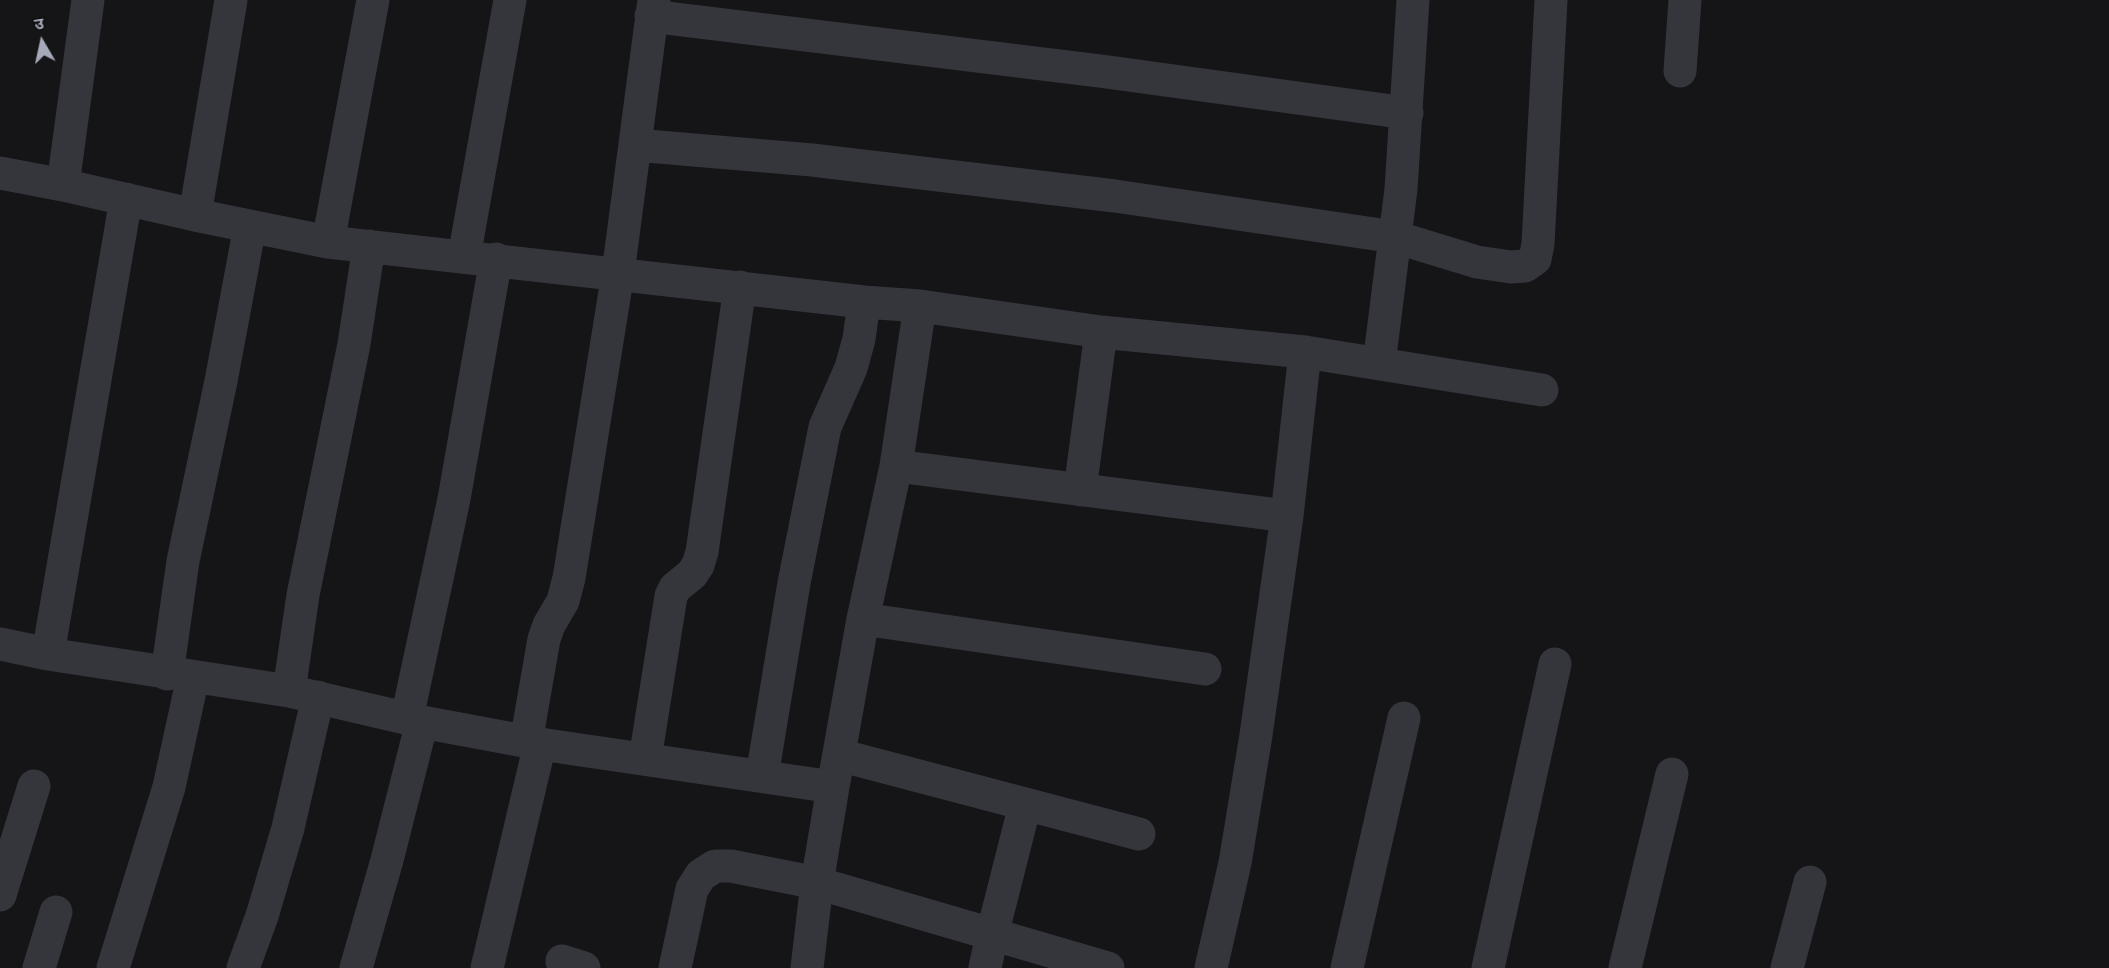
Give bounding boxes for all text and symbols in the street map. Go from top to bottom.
north arrow [12,12,72,72]
text: उ [33,13,45,35]

